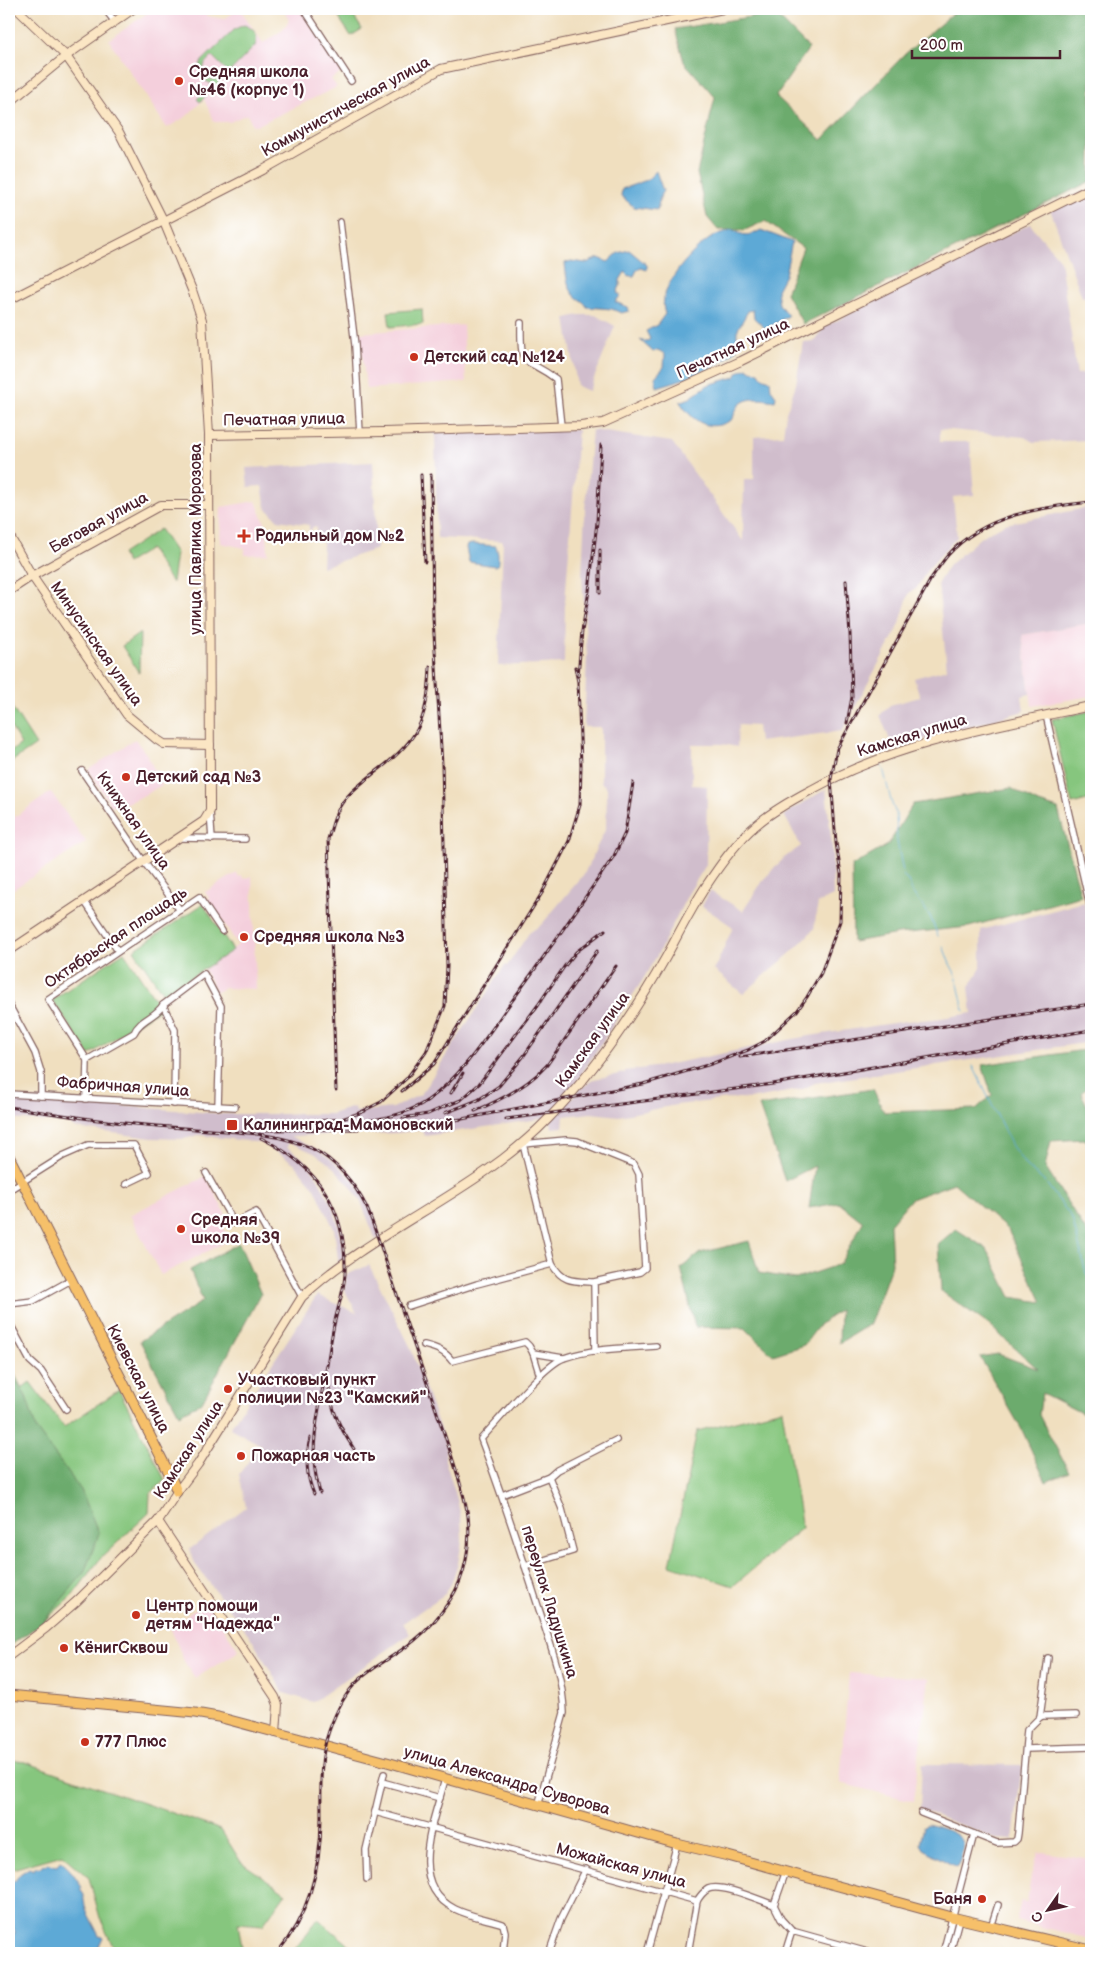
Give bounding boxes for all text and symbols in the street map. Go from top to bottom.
scale bar [912,28,1060,60]
text: 200 m [920,36,963,55]
street label: Коммунистическая улица [258,52,434,161]
place label: Средняя школа №46 (корпус 1) [189,63,309,100]
marker: Средняя школа №46 (корпус 1) [173,75,185,87]
street label: Печатная улица [674,314,793,383]
place label: Детский сад №124 [424,348,566,367]
marker: Детский сад №124 [408,351,420,363]
street label: Печатная улица [223,409,346,431]
street label: улица Павлика Морозова [187,443,206,635]
street label: Беговая улица [47,488,152,558]
place label: Родильный дом №2 [255,527,405,546]
marker: Родильный дом №2 [237,529,251,543]
street label: Минусинская улица [46,578,146,710]
street label: Камская улица [855,710,969,762]
street label: Книжная улица [92,768,174,874]
place label: Детский сад №3 [136,768,261,787]
marker: Детский сад №3 [120,771,132,783]
street label: Октябрьская площадь [41,883,191,993]
place label: Средняя школа №3 [254,928,405,947]
marker: Средняя школа №3 [238,931,250,943]
street label: Камская улица [552,988,634,1091]
street label: Фабричная улица [56,1073,190,1101]
place label: Калининград-Мамоновский [243,1116,454,1135]
marker: Калининград-Мамоновский [225,1118,239,1132]
place label: Средняя школа №39 [191,1211,280,1248]
marker: Средняя школа №39 [175,1223,187,1235]
street label: Киевская улица [102,1321,174,1437]
place label: Участковый пункт полиции №23 "Камский" [238,1371,427,1408]
marker: Участковый пункт полиции №23 "Камский" [222,1383,234,1395]
street label: Камская улица [150,1397,228,1503]
place label: Пожарная часть [251,1447,376,1466]
marker: Пожарная часть [235,1450,247,1462]
street label: переулок Ладушкина [517,1523,581,1681]
place label: Центр помощи детям "Надежда" [145,1597,280,1634]
marker: Центр помощи детям "Надежда" [130,1609,142,1621]
place label: КёнигСквош [74,1639,168,1658]
marker: КёнигСквош [58,1642,70,1654]
place label: 777 Плюс [95,1733,167,1752]
marker: 777 Плюс [79,1736,91,1748]
street label: улица Александра Суворова [402,1742,613,1820]
street label: Можайская улица [554,1839,689,1893]
north arrow [1022,1884,1072,1934]
place label: Баня [933,1890,972,1909]
marker: Баня [976,1893,988,1905]
text: С [1028,1908,1047,1926]

